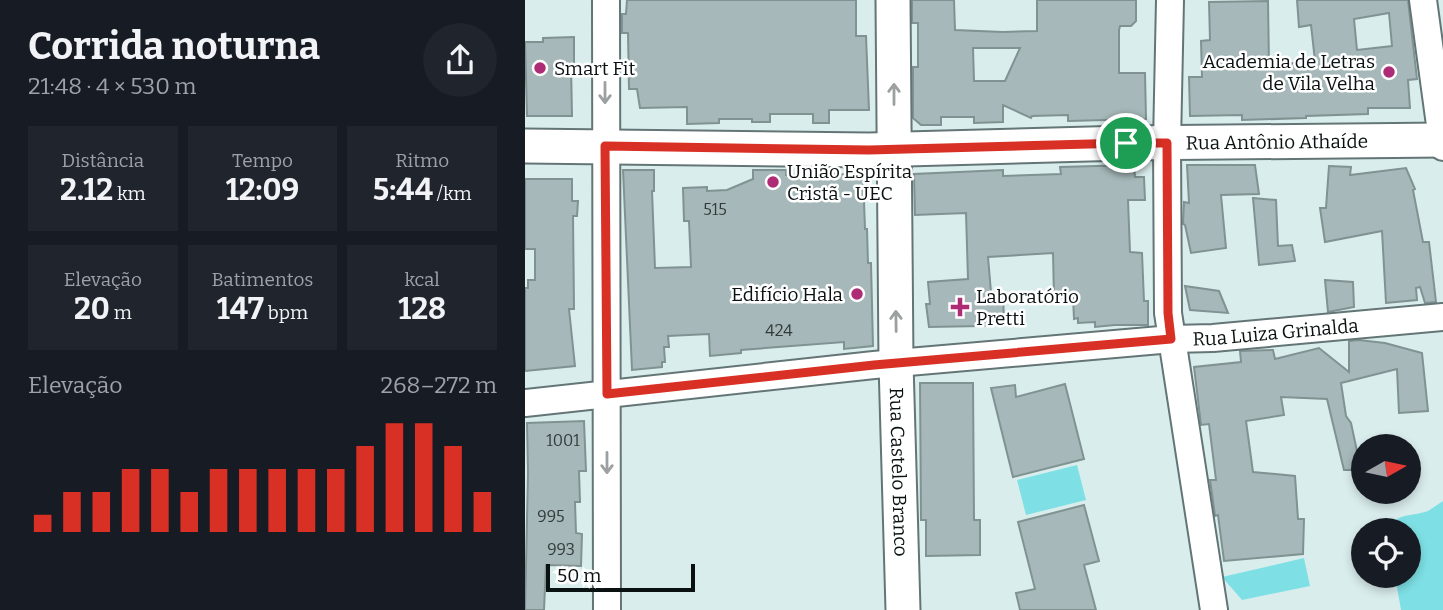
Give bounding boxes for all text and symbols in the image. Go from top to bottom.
text: Corrida noturna [28,23,320,69]
button: share [423,23,497,97]
place label: Academia de Letras de Vila Velha [1202,50,1376,95]
place label: Smart Fit [554,57,635,80]
marker: Smart Fit [532,60,548,76]
marker: Academia de Letras de Vila Velha [1381,64,1397,80]
text: 21:48 · 4 × 530 m [28,72,196,100]
one-way arrow [598,81,612,104]
one-way arrow [887,83,901,106]
pin [1096,113,1156,173]
icon: arrive [1107,124,1145,162]
street label: Rua Antônio Athaíde [1186,130,1368,154]
text: Distância [62,149,144,172]
text: Tempo [232,149,293,172]
text: Ritmo [395,149,449,172]
place label: União Espírita Cristã - UEC [787,160,913,205]
text: 2.12 [60,172,113,208]
text: 12:09 [226,172,299,208]
text: 5:44 [373,172,433,208]
marker: União Espírita Cristã - UEC [765,174,781,190]
text: km [113,182,146,205]
text: /km [433,182,472,205]
house number: 515 [703,200,727,219]
text: Elevação [64,268,142,291]
text: Batimentos [212,268,313,291]
text: kcal [404,268,440,291]
place label: Edifício Hala [731,283,844,306]
place label: Laboratório Pretti [976,285,1079,330]
marker: Edifício Hala [849,286,865,302]
text: 20 [74,291,110,327]
text: 147 [217,291,264,327]
text: 128 [398,291,446,327]
marker: Laboratório Pretti [950,297,970,317]
text: m [110,301,132,324]
text: bpm [264,301,308,324]
one-way arrow [889,310,903,333]
street label: Rua Luiza Grinalda [1192,314,1360,350]
house number: 424 [765,321,793,340]
text: Elevação [28,371,123,399]
text: 268–272 m [381,371,497,399]
street label: Rua Castelo Branco [885,387,912,557]
house number: 1001 [546,431,580,450]
north arrow [1351,434,1421,504]
map controls [1351,434,1421,588]
one-way arrow [600,451,614,474]
house number: 995 [537,507,565,526]
button: locate [1351,518,1421,588]
house number: 993 [547,540,575,559]
scale bar [546,561,695,593]
text: 50 m [557,564,601,587]

